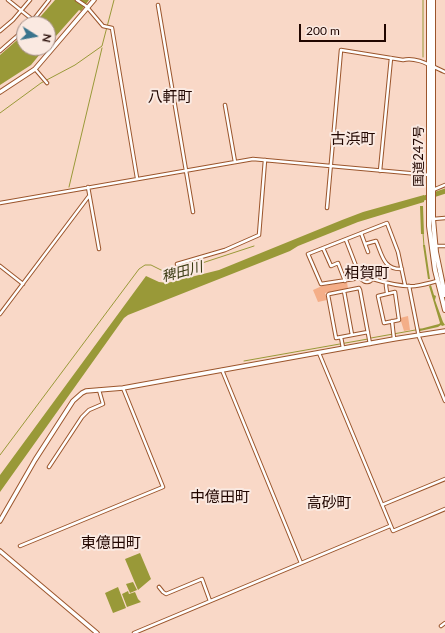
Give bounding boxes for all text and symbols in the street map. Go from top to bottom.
north arrow [16,16,56,56]
scale bar [301,16,388,42]
text: 200 m [306,23,340,38]
text: N [40,33,54,44]
district label: 八軒町 [148,88,192,106]
street label: 国道247号 [411,125,427,187]
district label: 古浜町 [331,130,375,148]
water label: 稗田川 [160,258,204,286]
district label: 相賀町 [345,264,389,282]
district label: 中億田町 [190,488,250,506]
district label: 高砂町 [307,494,351,512]
district label: 東億田町 [81,534,141,552]

